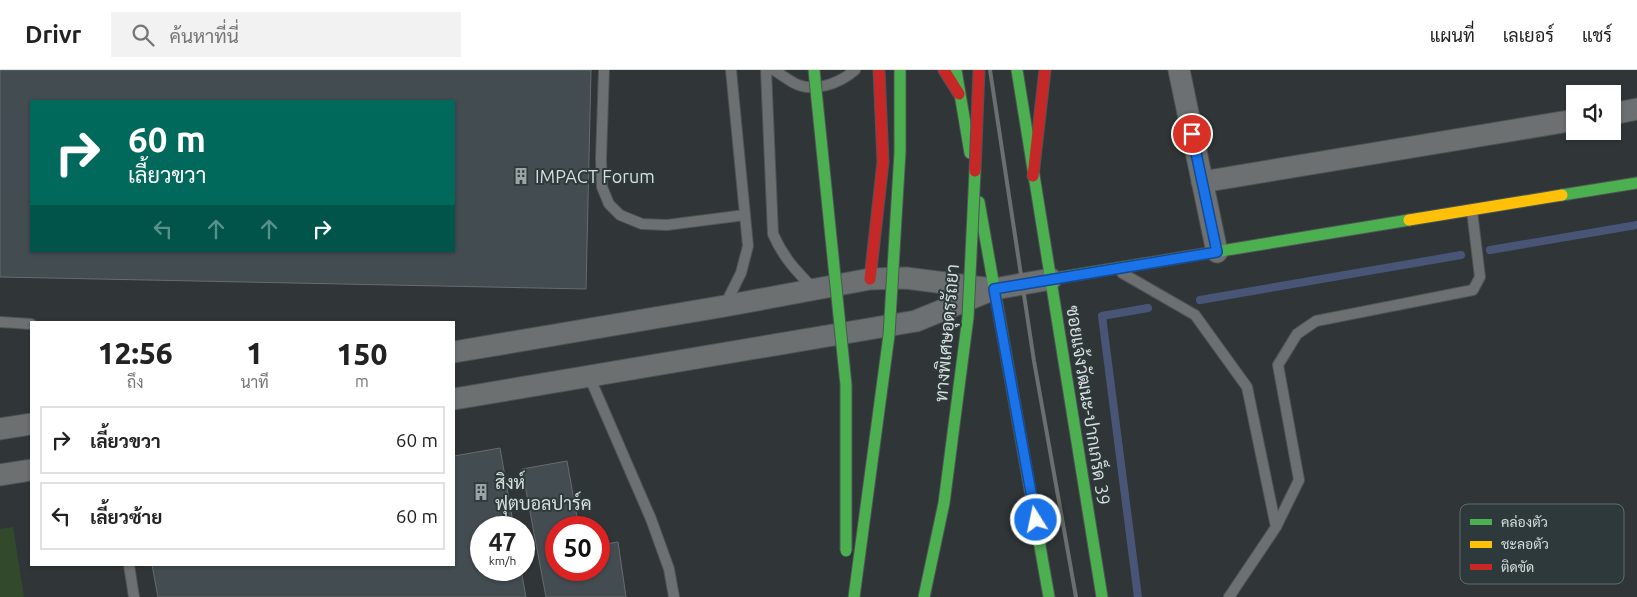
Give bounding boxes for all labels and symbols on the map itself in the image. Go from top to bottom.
pin [1171,113,1213,155]
building icon: IMPACT Forum [511,166,531,186]
place label: IMPACT Forum [535,166,655,186]
street label: ทางพิเศษอุดรรัถยา [930,263,965,403]
street label: ซอยแจ้งวัฒนะ-ปากเกร็ด 39 [1063,303,1118,506]
place label: สิงห์ ฟุตบอลปาร์ค [495,470,592,516]
building icon: สิงห์ ฟุตบอลปาร์ค [471,482,491,502]
position arrow [1009,493,1061,545]
legend [1460,504,1624,584]
text: คล่องตัว [1501,514,1548,530]
speed limit sign: 50 [545,516,610,581]
text: ชะลอตัว [1501,536,1549,552]
text: ติดขัด [1501,559,1534,575]

